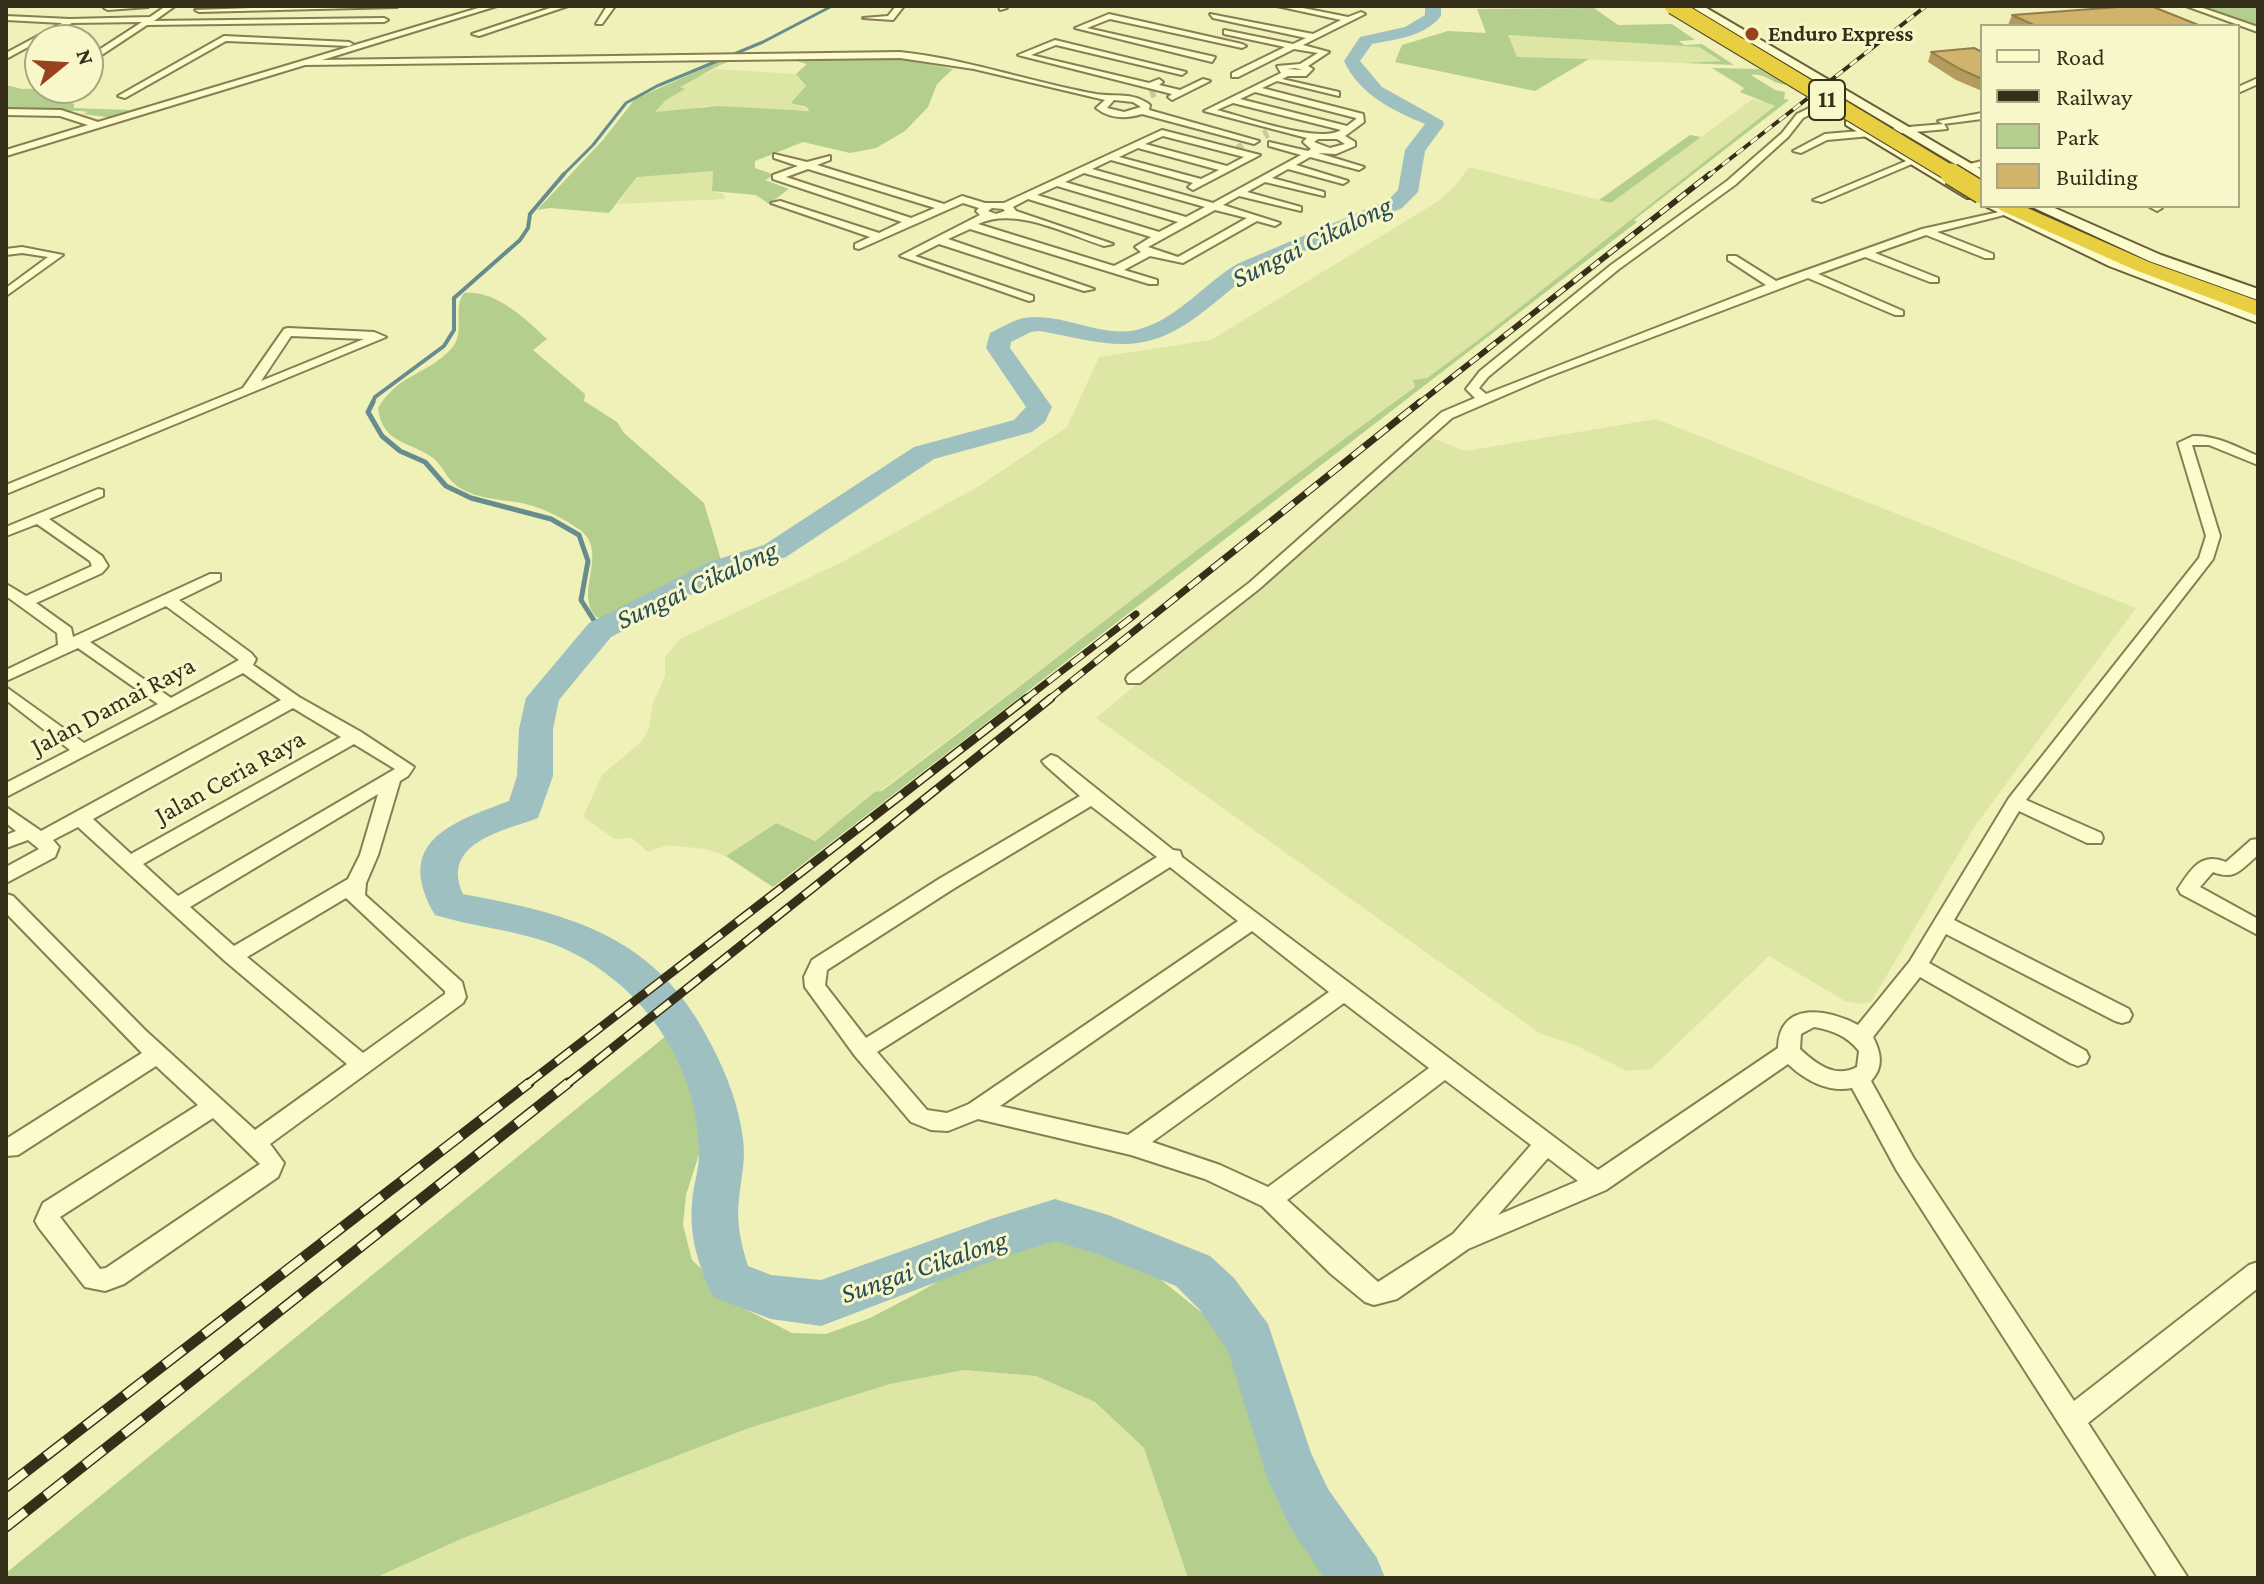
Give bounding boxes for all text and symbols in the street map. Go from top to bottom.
place label: Enduro Express [1768,21,1913,47]
north arrow [24,24,104,104]
legend [1980,24,2240,208]
marker: Enduro Express [1743,25,1761,43]
text: Road [2056,43,2105,70]
text: N [71,46,100,68]
road number: 11 [1809,80,1845,120]
text: Railway [2056,83,2132,110]
text: Park [2056,123,2099,150]
text: Building [2056,163,2138,190]
water label: Sungai Cikalong [1226,189,1398,295]
water label: Sungai Cikalong [611,533,783,637]
street label: Jalan Damai Raya [26,650,200,762]
street label: Jalan Ceria Raya [149,723,311,831]
water label: Sungai Cikalong [836,1223,1012,1311]

